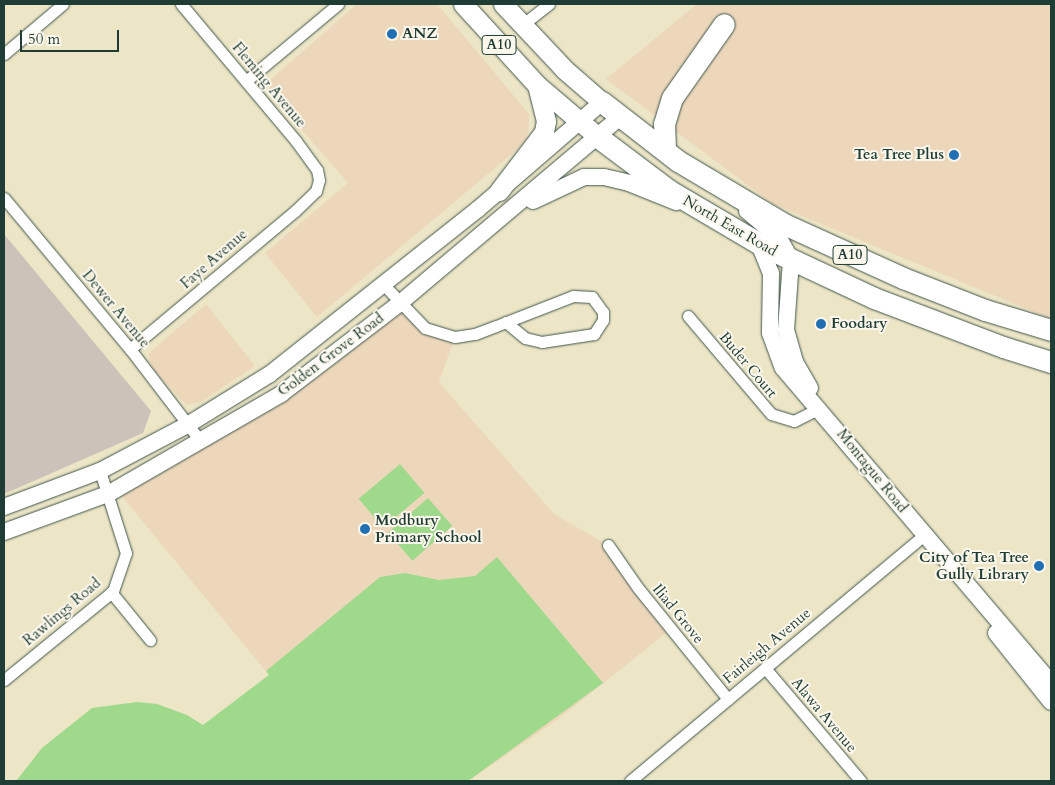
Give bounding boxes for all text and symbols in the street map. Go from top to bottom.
scale bar [22,20,121,52]
place label: ANZ [402,25,438,43]
marker: ANZ [386,28,398,40]
text: 50 m [28,29,60,49]
road number: A10 [482,34,516,56]
street label: Fleming Avenue [228,39,310,131]
place label: Tea Tree Plus [854,146,944,164]
marker: Tea Tree Plus [948,149,960,161]
street label: North East Road [680,192,780,260]
street label: Faye Avenue [177,225,251,293]
road number: A10 [832,244,868,266]
street label: Dewer Avenue [78,266,154,352]
street label: Golden Grove Road [274,309,388,401]
place label: Foodary [831,315,887,333]
marker: Foodary [815,318,827,330]
street label: Buder Court [715,328,781,402]
street label: Montague Road [833,426,911,516]
place label: Modbury Primary School [375,511,482,546]
marker: Modbury Primary School [359,523,371,535]
place label: City of Tea Tree Gully Library [919,548,1029,583]
marker: City of Tea Tree Gully Library [1033,560,1045,572]
street label: Rawlings Road [19,574,105,650]
street label: Iliad Grove [649,581,707,647]
street label: Fairleigh Avenue [720,604,814,688]
street label: Alawa Avenue [787,674,861,756]

